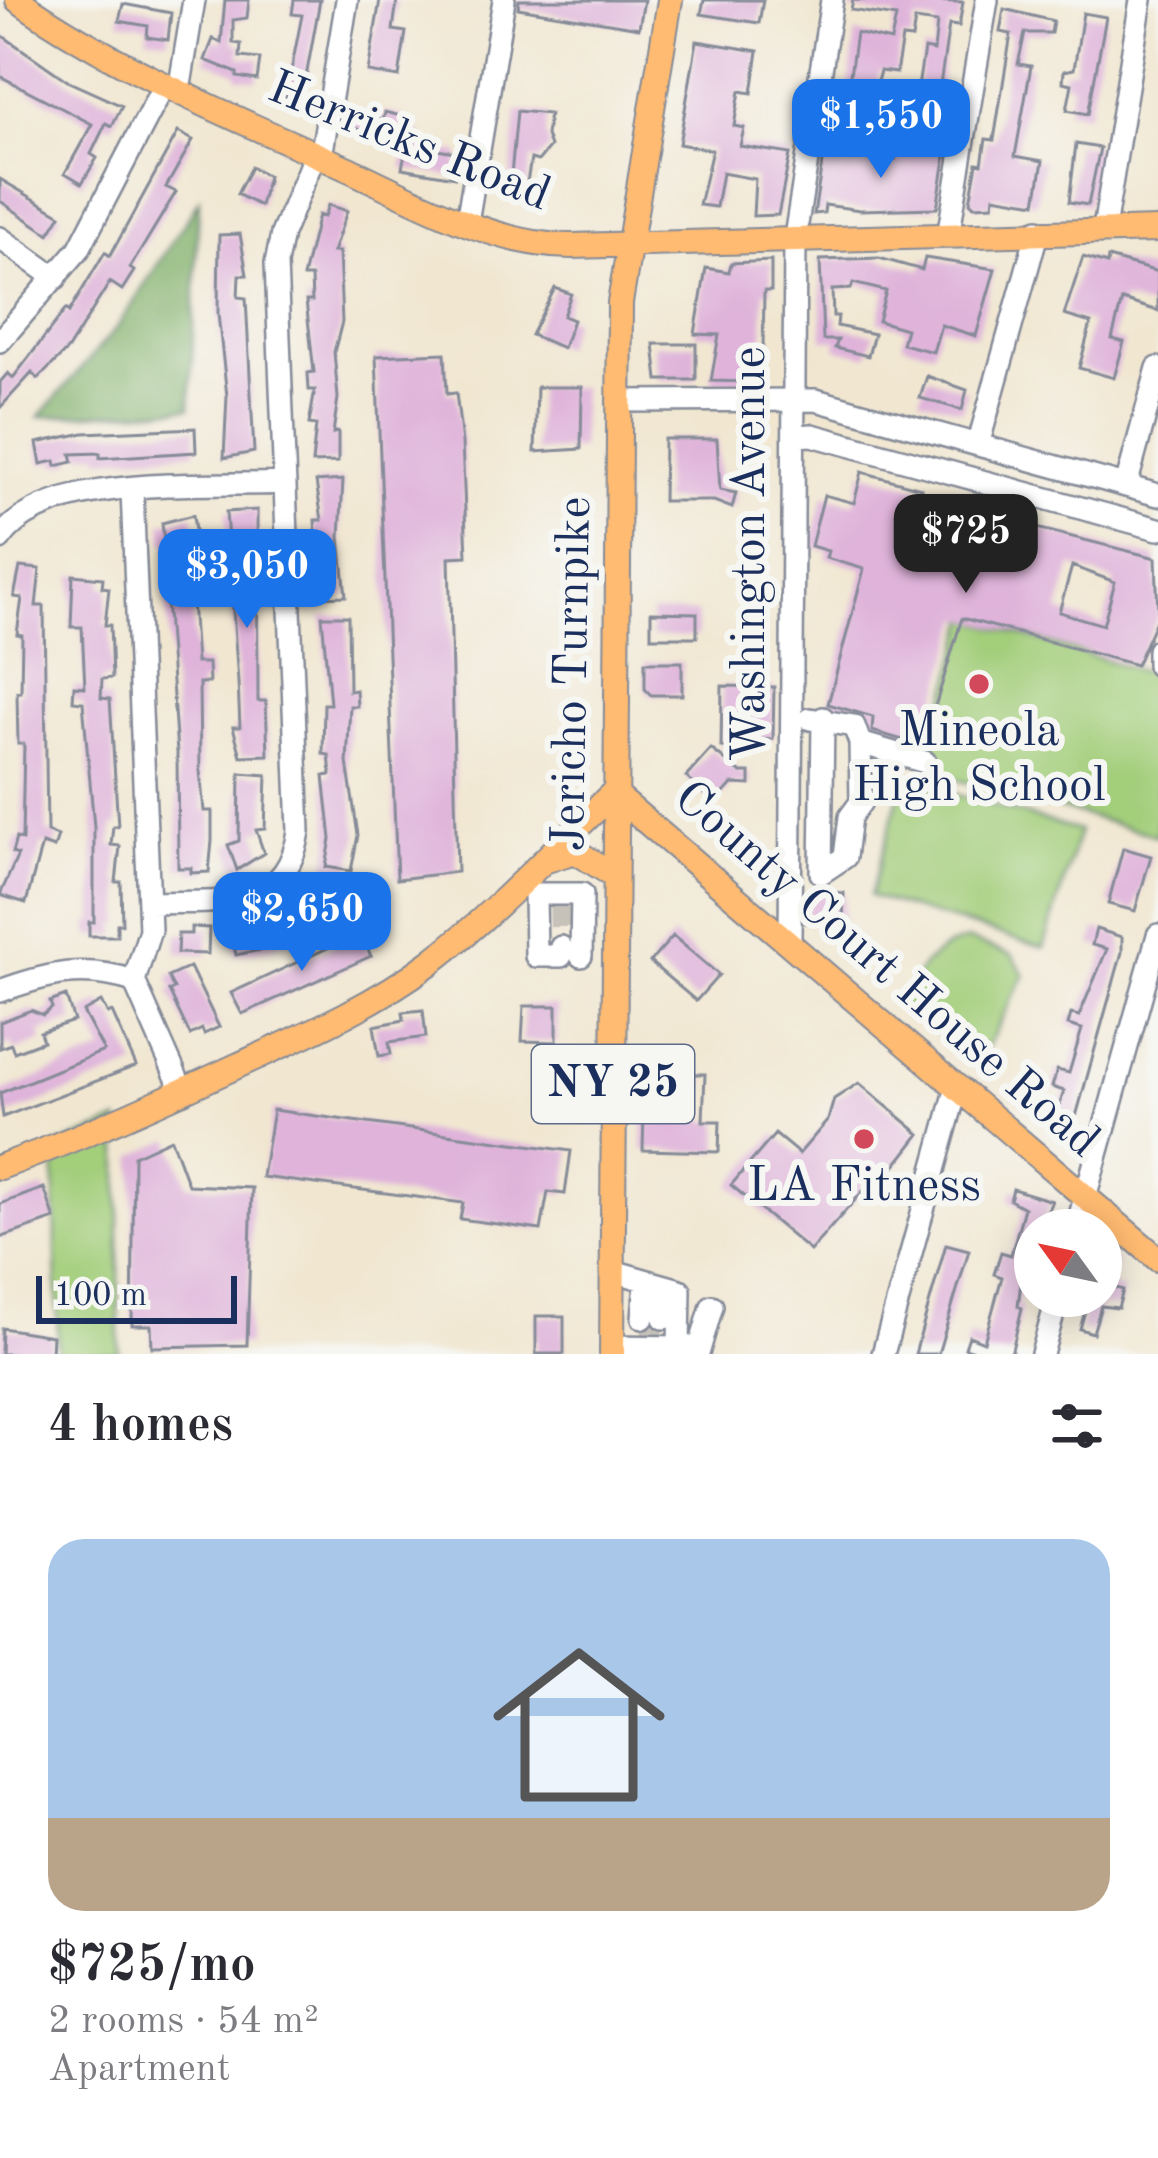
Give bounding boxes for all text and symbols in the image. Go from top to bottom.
street label: Herricks Road [261,64,557,220]
pin: $1,550 [783,79,979,181]
text: $1,550 [819,98,943,137]
street label: Washington Avenue [727,346,775,762]
pin: $725 [895,494,1037,596]
street label: Jericho Turnpike [546,496,600,852]
text: $725 [921,513,1011,552]
pin: $3,050 [149,529,345,631]
text: $3,050 [185,548,309,587]
marker: Mineola High School [966,671,992,697]
place label: Mineola High School [852,708,1106,811]
street label: County Court House Road [664,773,1108,1167]
pin: $2,650 [204,872,400,974]
text: $2,650 [240,891,364,930]
road number: NY 25 [532,1045,694,1123]
marker: LA Fitness [851,1126,877,1152]
place label: LA Fitness [747,1163,981,1211]
north arrow [1014,1209,1122,1317]
map controls [1014,1209,1122,1317]
scale bar [36,1270,237,1323]
text: 100 m [54,1280,147,1313]
icon: filters [1044,1393,1110,1459]
text: 4 homes [48,1401,233,1452]
icon: home [471,1617,687,1833]
text: $725/mo [48,1941,256,1992]
text: 2 rooms · 54 m² [48,2002,319,2041]
text: Apartment [48,2050,231,2089]

